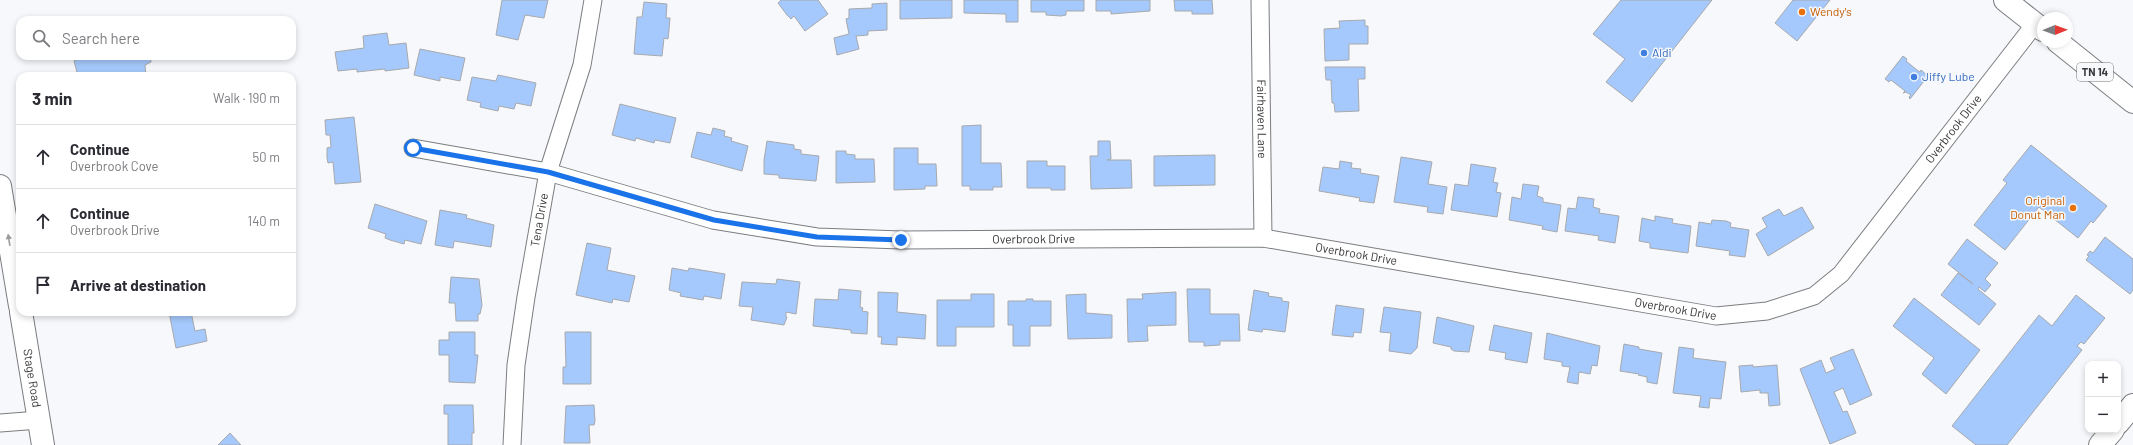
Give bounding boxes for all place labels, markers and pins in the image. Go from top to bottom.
place label: Wendy's [1810,4,1852,18]
marker: Wendy's [1797,7,1807,17]
place label: Aldi [1652,45,1672,59]
marker: Aldi [1639,48,1649,58]
place label: Jiffy Lube [1922,69,1975,83]
marker: Jiffy Lube [1909,72,1919,82]
place label: Original Donut Man [2010,193,2065,221]
marker: Original Donut Man [2068,203,2078,213]

